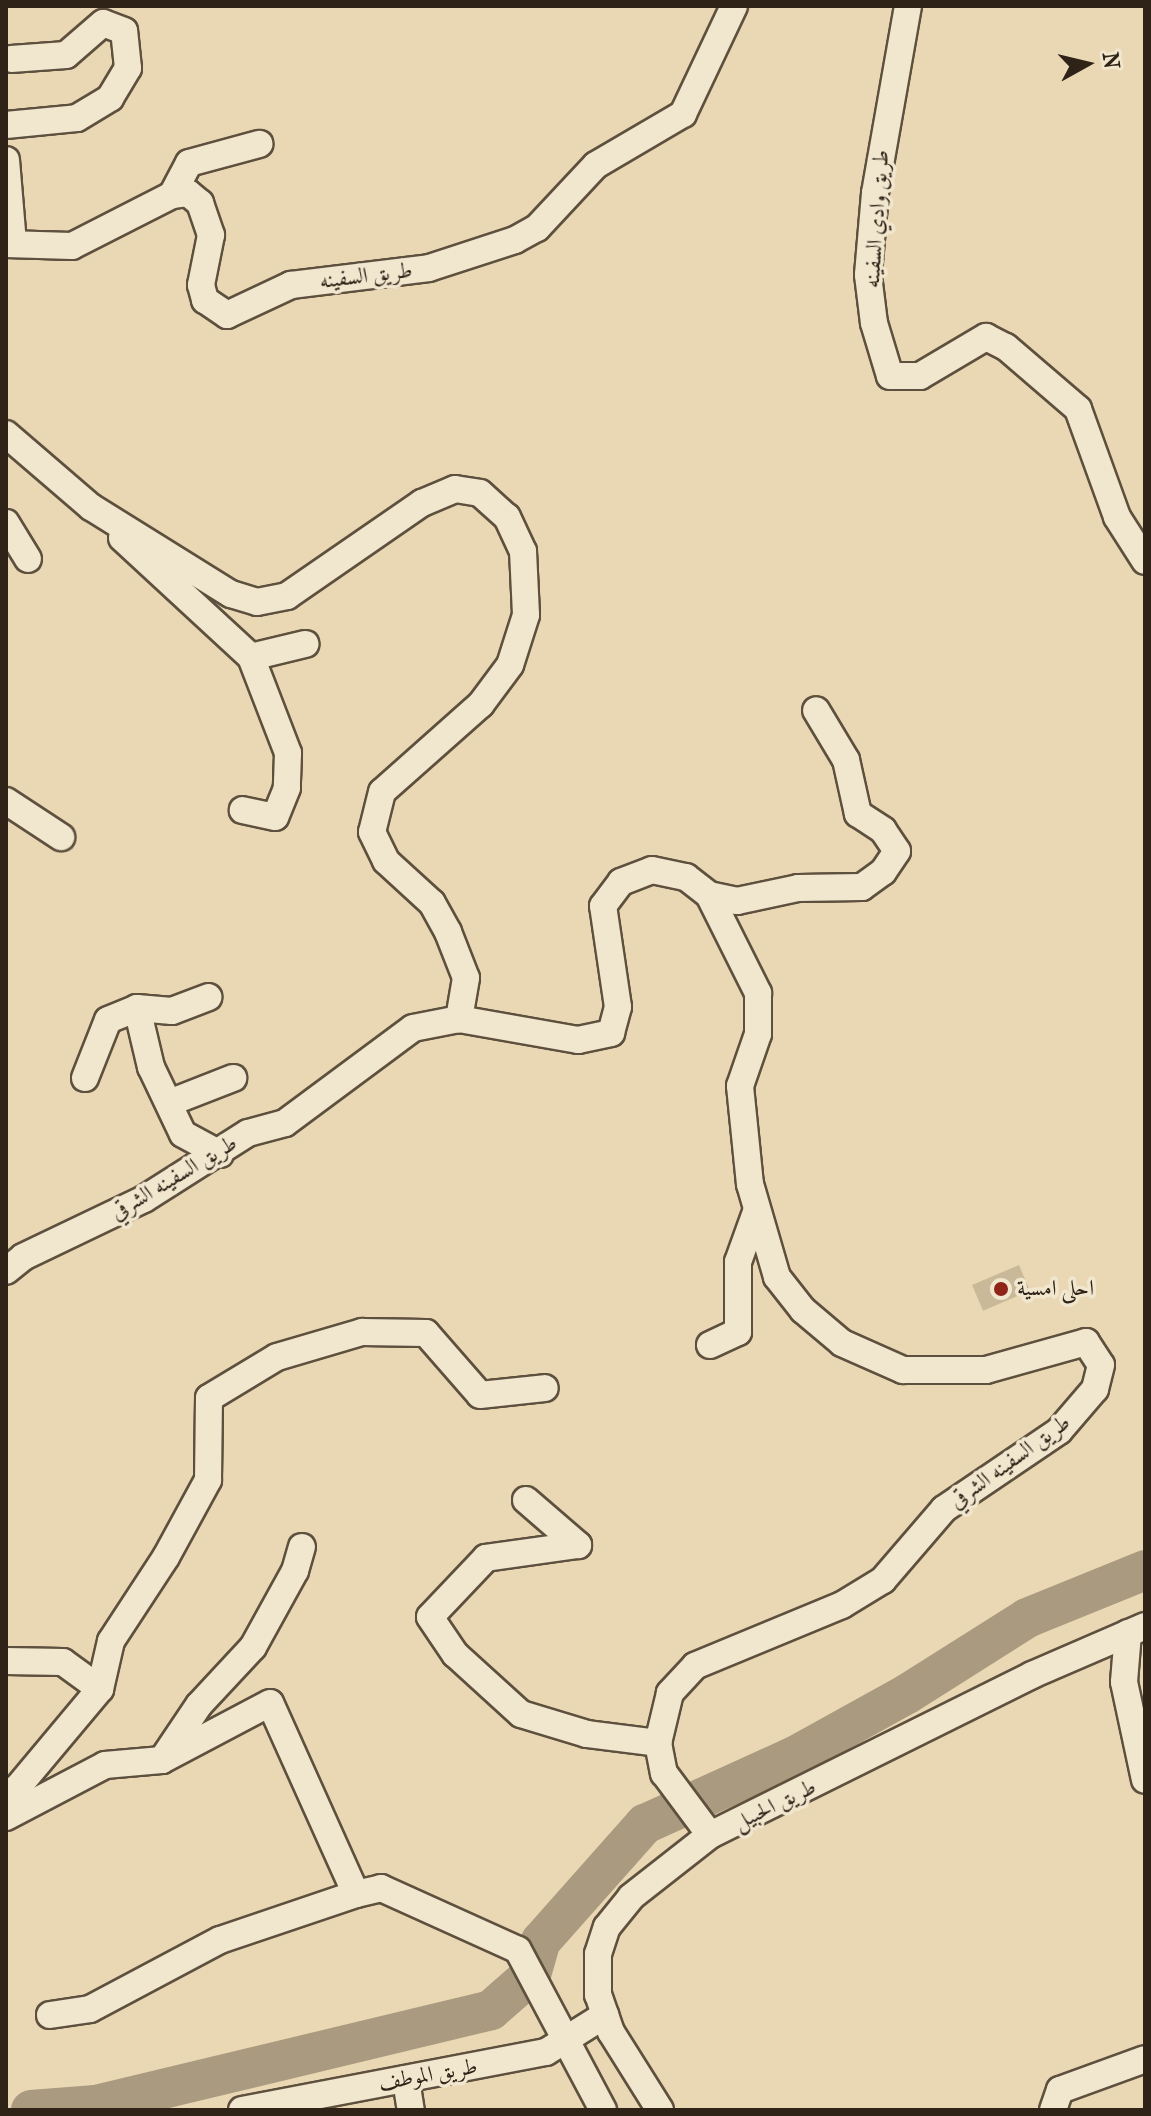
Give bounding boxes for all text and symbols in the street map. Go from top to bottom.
north arrow [1047,24,1127,104]
text: N [1097,51,1125,71]
street label: طريق وادي السفينه [859,149,895,289]
street label: طريق السفينه [318,257,414,295]
street label: طريق السفينه الشرقي [106,1130,242,1226]
place label: احلى امسية [1017,1276,1094,1302]
marker: احلى امسية [992,1280,1010,1298]
street label: طريق السفينه الشرقي [944,1409,1076,1515]
street label: طريق الحبيل [729,1774,821,1836]
street label: طريق الموطف [377,2053,479,2097]

